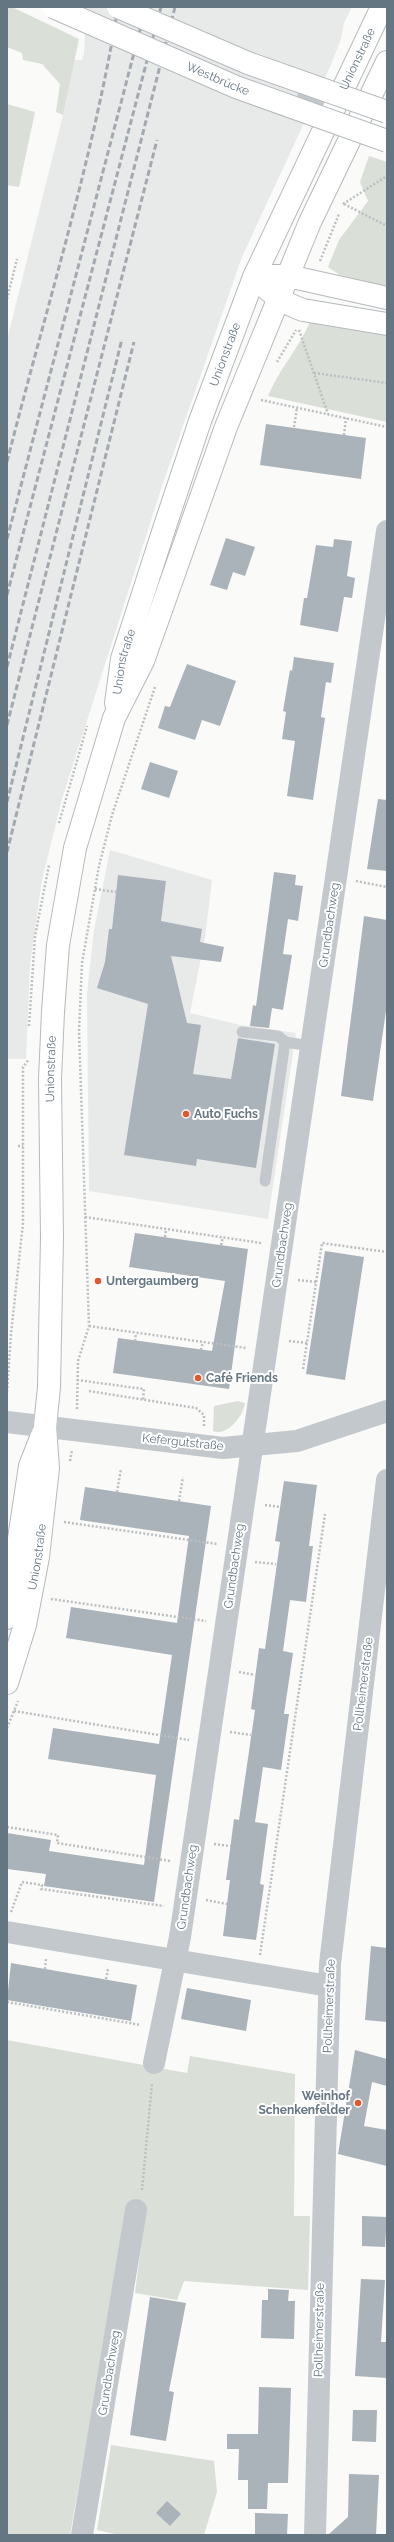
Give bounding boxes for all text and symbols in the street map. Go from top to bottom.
street label: Unionstraße [337,26,378,92]
street label: Westbrücke [184,59,251,98]
street label: Unionstraße [207,321,243,388]
street label: Unionstraße [110,627,138,696]
street label: Grundbachweg [316,882,342,968]
street label: Unionstraße [43,1035,59,1102]
place label: Auto Fuchs [194,1107,258,1121]
marker: Auto Fuchs [181,1109,191,1119]
street label: Grundbachweg [269,1202,295,1288]
place label: Untergaumberg [106,1274,198,1288]
marker: Untergaumberg [93,1276,103,1286]
place label: Café Friends [206,1371,278,1385]
marker: Café Friends [193,1373,203,1383]
street label: Kefergutstraße [142,1431,224,1453]
street label: Unionstraße [25,1523,49,1591]
street label: Grundbachweg [221,1523,247,1609]
street label: Pollheimerstraße [350,1636,376,1732]
street label: Grundbachweg [174,1844,200,1930]
street label: Pollheimerstraße [320,1959,338,2053]
place label: Weinhof Schenkenfelder [258,2089,351,2117]
marker: Weinhof Schenkenfelder [353,2098,363,2108]
street label: Pollheimerstraße [311,2283,327,2377]
street label: Grundbachweg [95,2330,123,2416]

